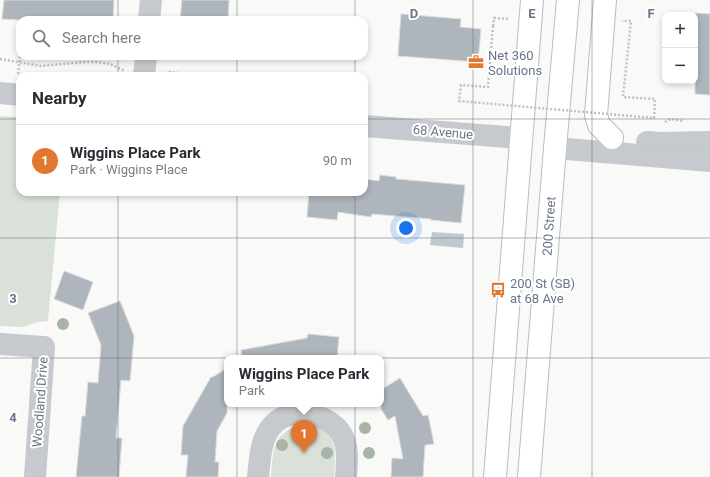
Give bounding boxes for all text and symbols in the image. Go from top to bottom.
text: D [410,6,418,21]
text: E [528,6,536,21]
text: F [647,6,655,21]
map controls [662,12,698,84]
button: + [662,12,698,48]
search box [16,16,368,60]
icon: search [30,27,52,49]
text: Search here [62,29,141,47]
place label: Net 360 Solutions [488,48,542,78]
button: − [662,48,698,84]
office icon: Net 360 Solutions [467,53,485,71]
text: Nearby [32,88,87,108]
street label: 68 Avenue [412,122,474,142]
text: Wiggins Place Park [70,144,200,162]
text: 1 [41,153,49,168]
text: 90 m [323,153,352,168]
text: Park · Wiggins Place [70,162,188,177]
street label: 200 Street [539,196,559,256]
your location [396,218,416,238]
place label: 200 St (SB) at 68 Ave [510,276,575,306]
bus stop icon: 200 St (SB) at 68 Ave [489,281,507,299]
text: 3 [9,291,17,306]
popup [224,355,384,407]
street label: Woodland Drive [29,356,51,448]
text: Wiggins Place Park [239,365,369,383]
text: Park [239,383,265,398]
text: 4 [9,410,17,425]
pin: 1 [291,420,317,453]

